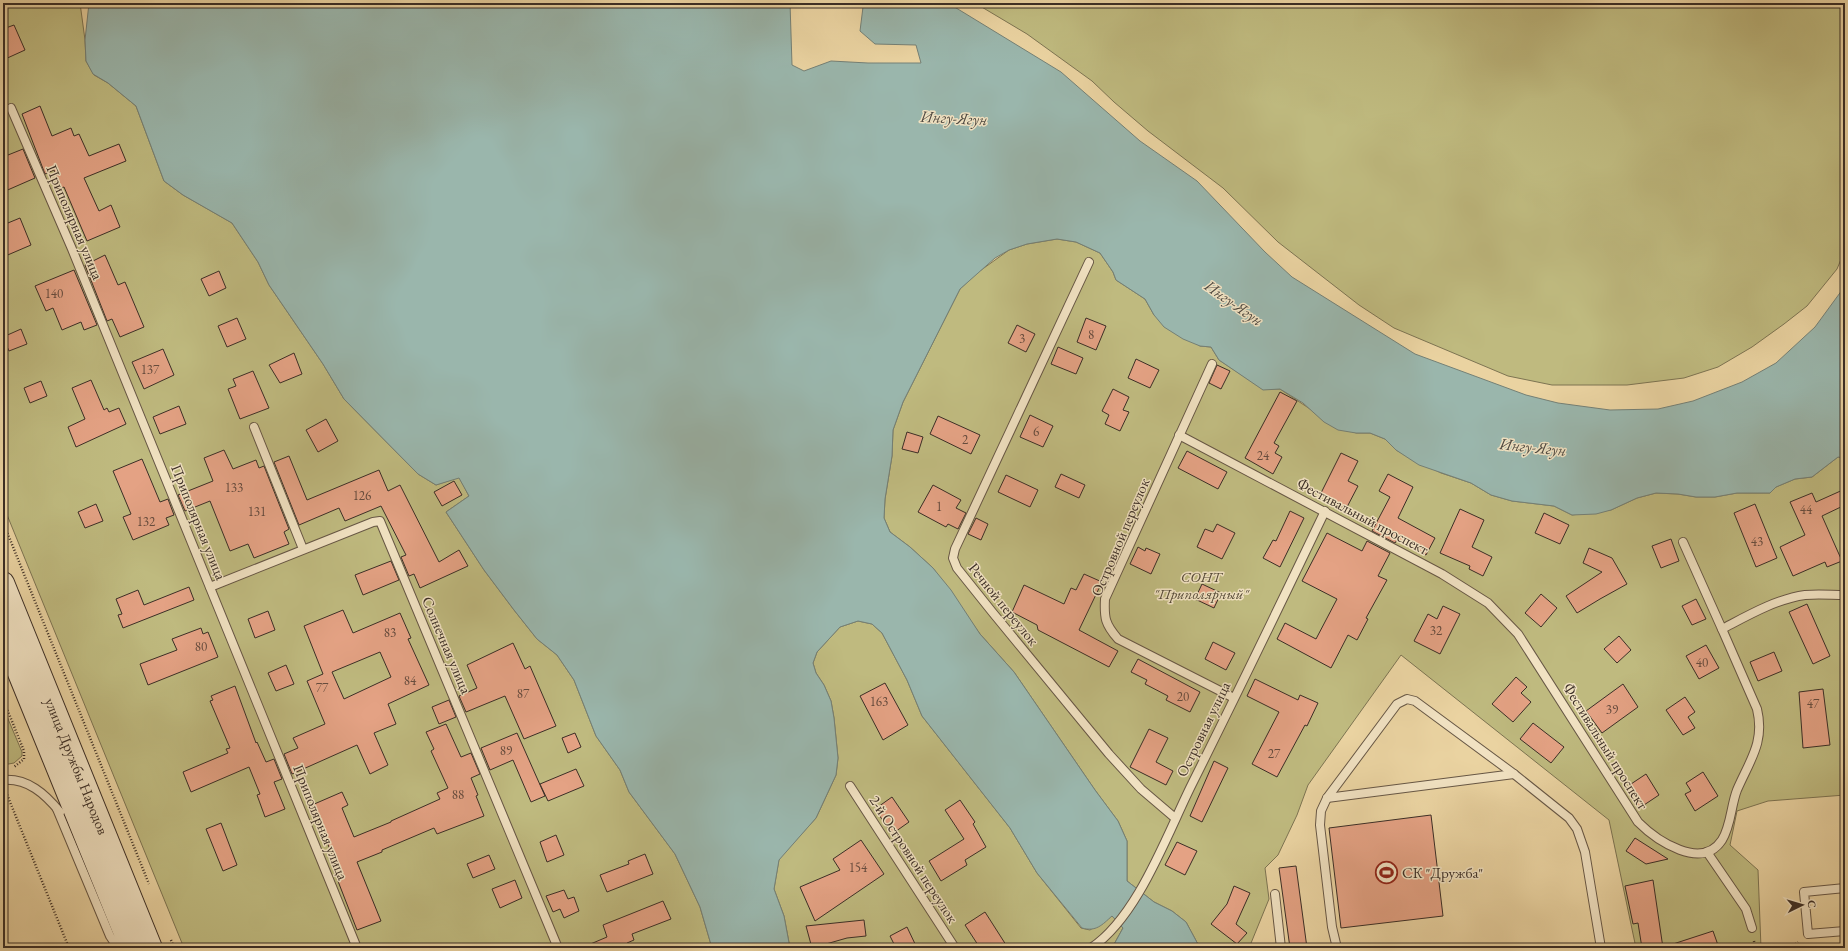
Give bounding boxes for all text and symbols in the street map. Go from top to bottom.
water label: Ингу-Ягун [919,106,988,130]
street label: Приполярная улица [42,162,108,282]
water label: Ингу-Ягун [1200,275,1267,331]
house number: 140 [45,285,63,302]
house number: 8 [1088,326,1094,343]
house number: 3 [1019,330,1025,347]
house number: 137 [141,361,160,378]
house number: 6 [1033,423,1039,440]
house number: 2 [962,431,969,448]
water label: Ингу-Ягун [1498,433,1567,461]
house number: 24 [1257,447,1270,464]
street label: Приполярная улица [167,461,231,583]
street label: Фестивальный проспект [1294,473,1432,559]
street label: Островной переулок [1087,475,1153,599]
house number: 133 [225,479,243,496]
house number: 126 [353,487,371,504]
house number: 1 [936,498,942,515]
house number: 44 [1800,501,1813,518]
house number: 131 [248,503,266,520]
house number: 132 [137,513,156,530]
house number: 43 [1751,533,1763,550]
street label: Речной переулок [965,559,1043,649]
park label: СОНТ "Приполярный" [1154,567,1251,603]
street label: Солнечная улица [418,593,476,697]
house number: 32 [1430,622,1443,639]
house number: 83 [384,624,396,641]
house number: 80 [195,638,207,655]
house number: 40 [1696,654,1708,671]
house number: 84 [404,672,417,689]
street label: Островная улица [1172,678,1234,780]
house number: 77 [316,679,329,696]
street label: Фестивальный проспект [1559,679,1653,813]
house number: 87 [517,685,530,702]
house number: 20 [1177,688,1189,705]
house number: 163 [870,693,888,710]
street label: улица Дружбы Народов [41,695,113,837]
house number: 47 [1807,695,1820,712]
house number: 39 [1606,701,1619,718]
house number: 89 [500,742,513,759]
house number: 27 [1268,745,1281,762]
street label: Приполярная улица [289,761,353,883]
house number: 88 [452,786,464,803]
street label: 2-й Островной переулок [866,791,962,927]
house number: 154 [849,859,868,876]
sports icon: СК "Дружба" [1373,859,1399,885]
place label: СК "Дружба" [1402,863,1483,882]
north arrow [1782,885,1822,925]
text: С [1805,900,1819,909]

